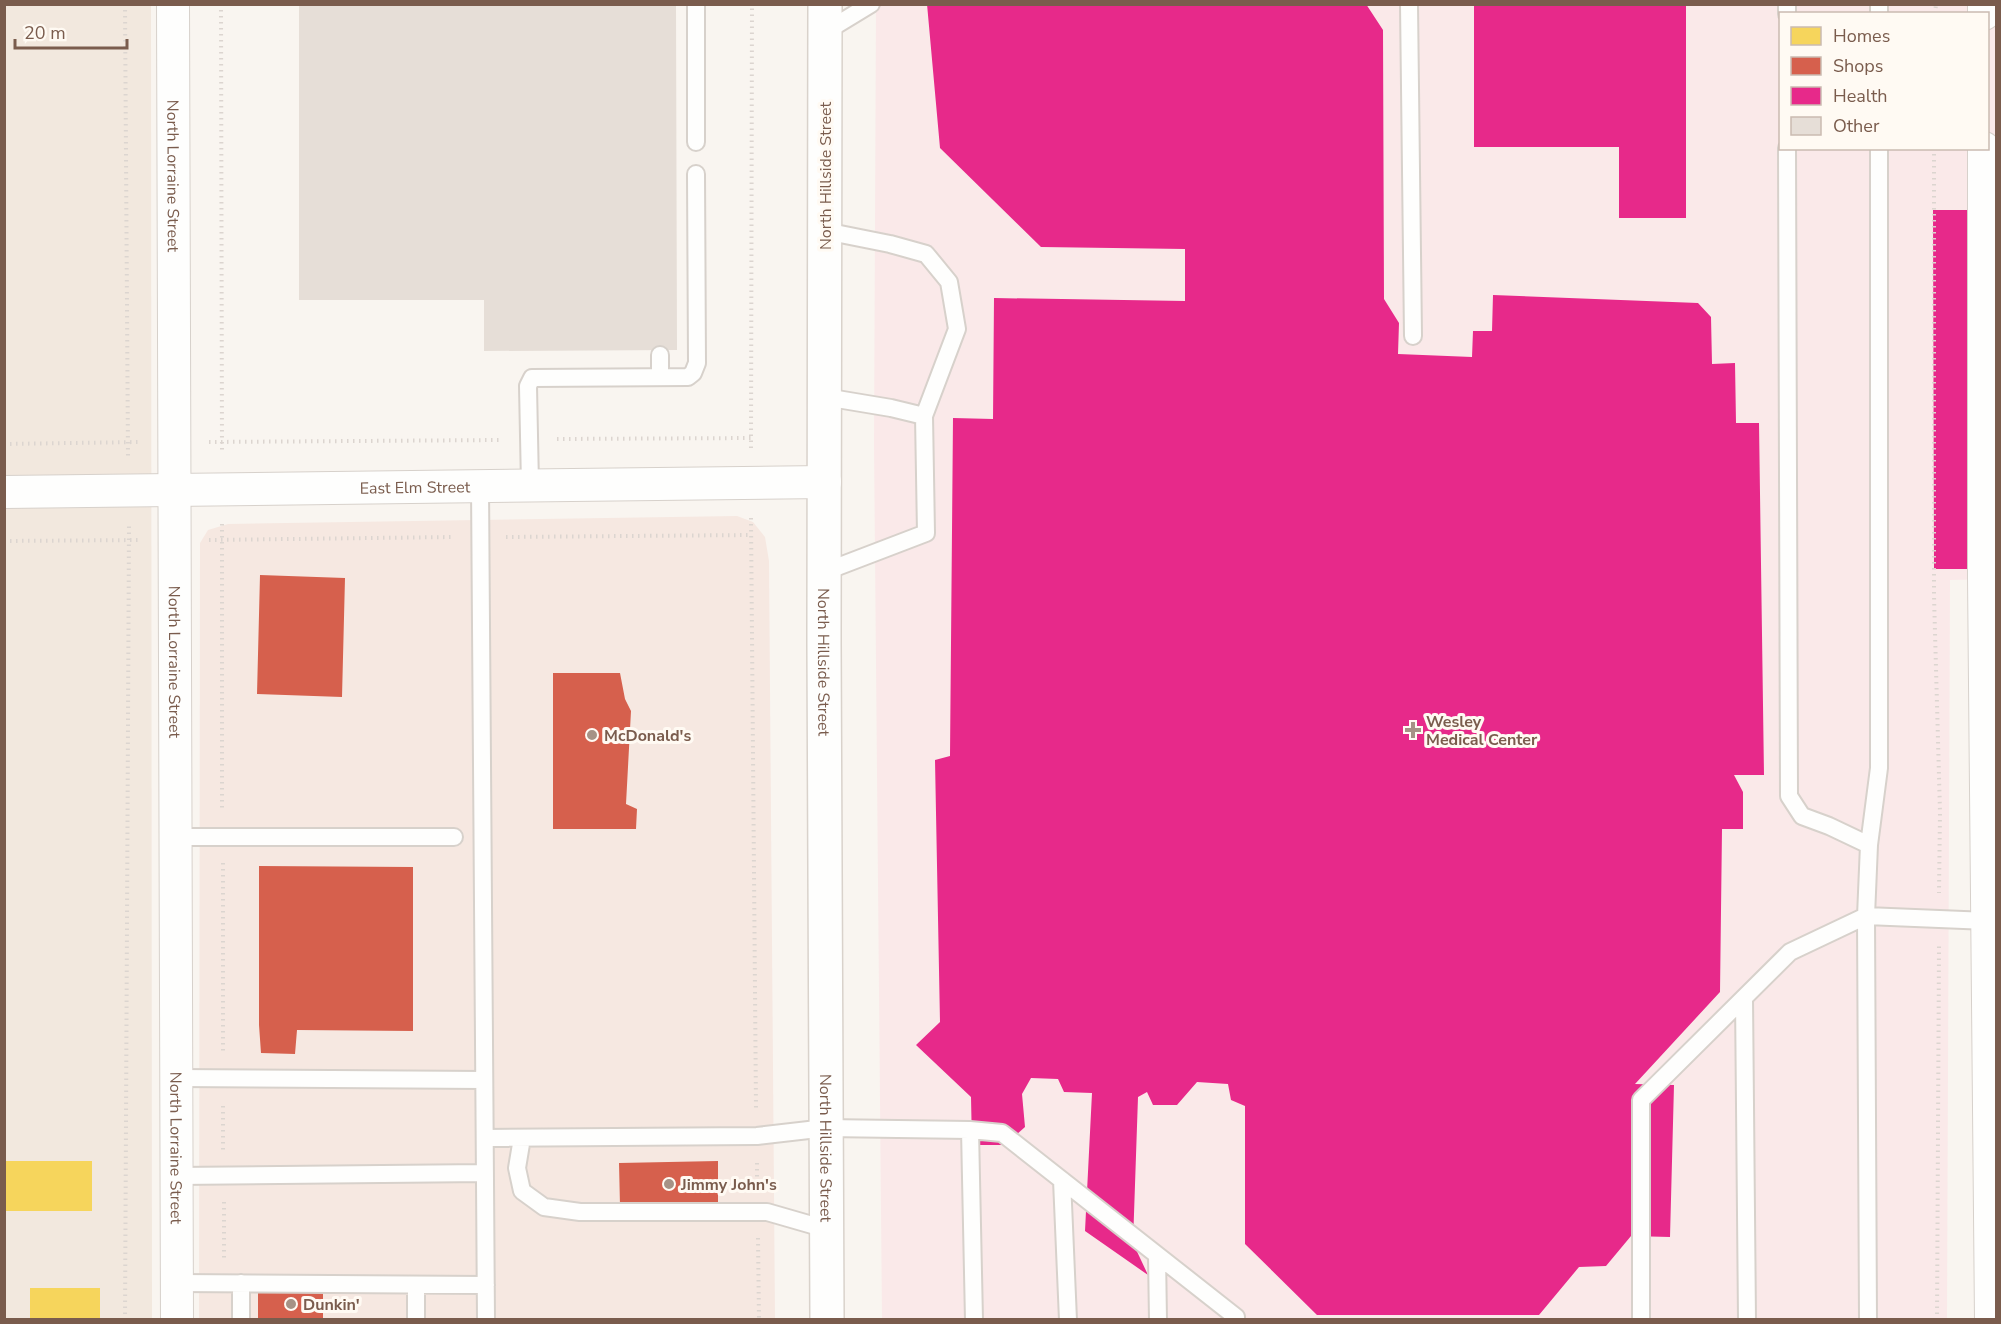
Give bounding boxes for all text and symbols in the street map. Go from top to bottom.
scale bar [15,12,128,50]
legend [1779,12,1989,150]
text: 20 m [24,21,66,45]
text: Homes [1833,24,1890,48]
text: Shops [1833,54,1883,78]
text: Health [1833,84,1888,108]
street label: North Lorraine Street [161,100,184,253]
street label: North Hillside Street [815,102,837,250]
text: Other [1833,114,1880,138]
street label: East Elm Street [360,476,471,500]
street label: North Lorraine Street [163,586,185,739]
street label: North Hillside Street [812,588,834,737]
place label: Wesley Medical Center [1426,711,1538,751]
marker: Wesley Medical Center [1404,721,1422,739]
place label: McDonald's [604,725,691,747]
marker: McDonald's [585,728,599,742]
street label: North Lorraine Street [164,1072,187,1225]
street label: North Hillside Street [814,1074,837,1223]
place label: Jimmy John's [680,1174,777,1196]
marker: Jimmy John's [662,1177,676,1191]
place label: Dunkin' [303,1294,360,1316]
marker: Dunkin' [284,1297,298,1311]

